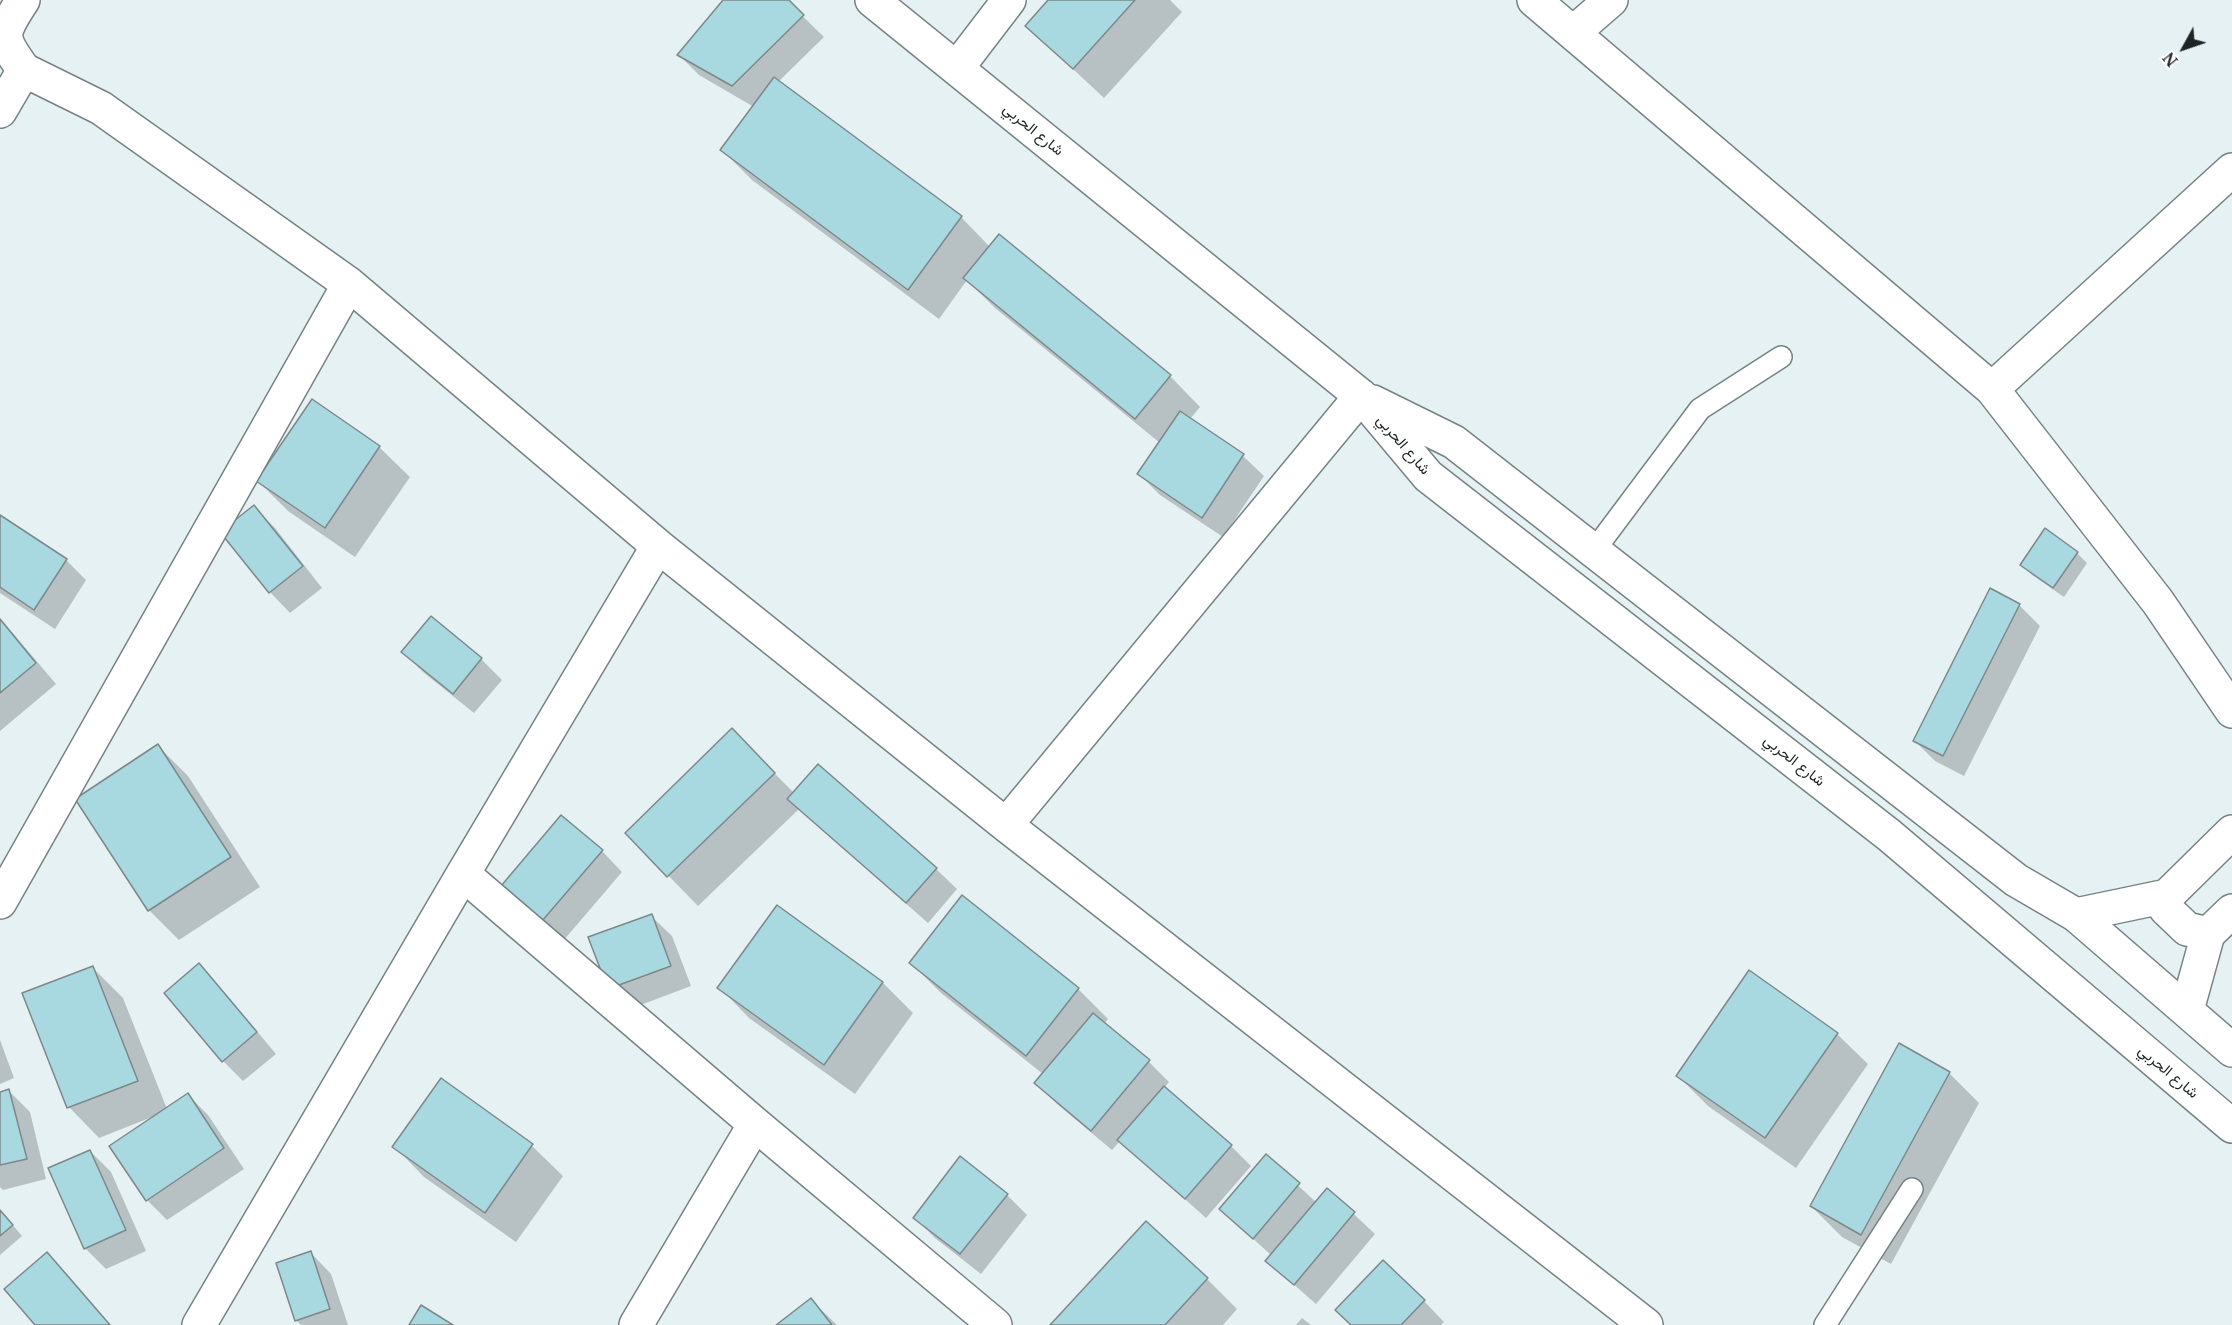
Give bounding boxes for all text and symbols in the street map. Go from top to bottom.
north arrow [2154,18,2214,78]
text: N [2158,48,2183,71]
street label: شارع الحربي [999,100,1067,160]
street label: شارع الحربي [1372,412,1434,478]
street label: شارع الحربي [1760,731,1828,791]
street label: شارع الحربي [2134,1042,2202,1102]

